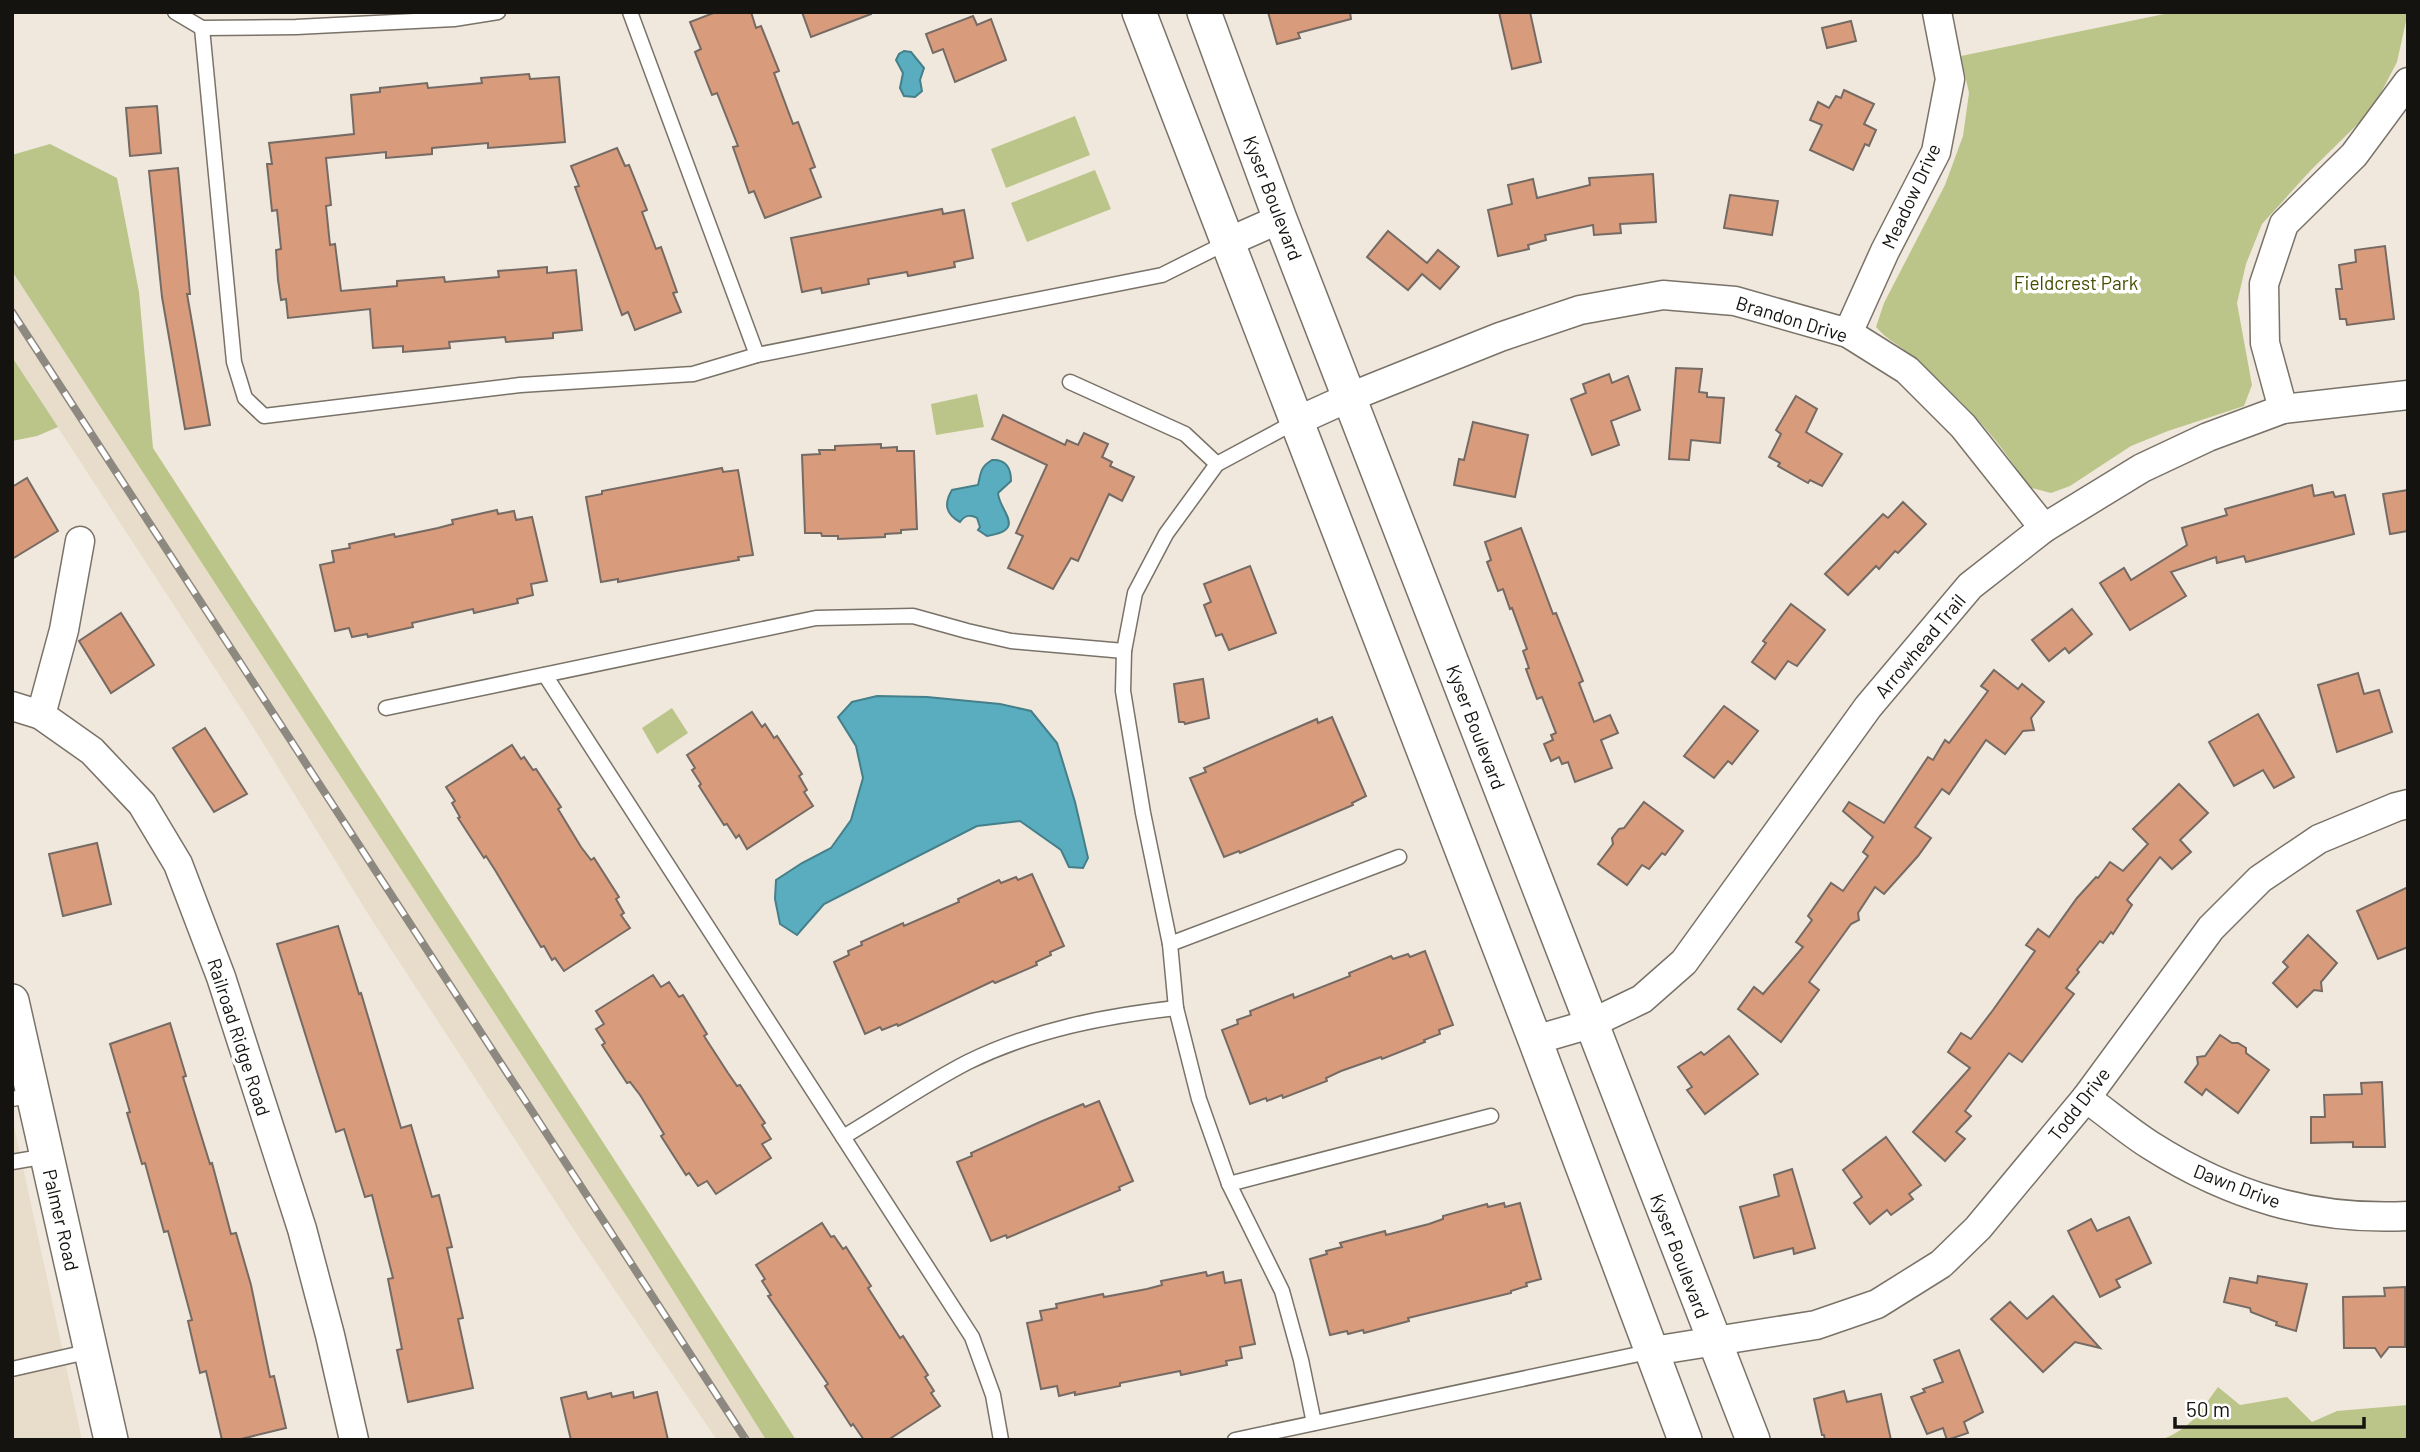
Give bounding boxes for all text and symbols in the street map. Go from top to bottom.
street label: Kyser Boulevard [1239,132,1308,263]
street label: Meadow Drive [1876,139,1945,252]
park label: Fieldcrest Park [2014,271,2138,294]
street label: Brandon Drive [1733,291,1851,346]
street label: Arrowhead Trail [1869,589,1970,702]
street label: Kyser Boulevard [1442,661,1511,792]
street label: Railroad Ridge Road [203,955,276,1119]
street label: Todd Drive [2043,1062,2114,1145]
street label: Dawn Drive [2190,1158,2284,1213]
street label: Palmer Road [39,1167,84,1273]
street label: Kyser Boulevard [1646,1190,1715,1321]
scale bar [2175,1386,2364,1430]
text: 50 m [2186,1396,2230,1421]

